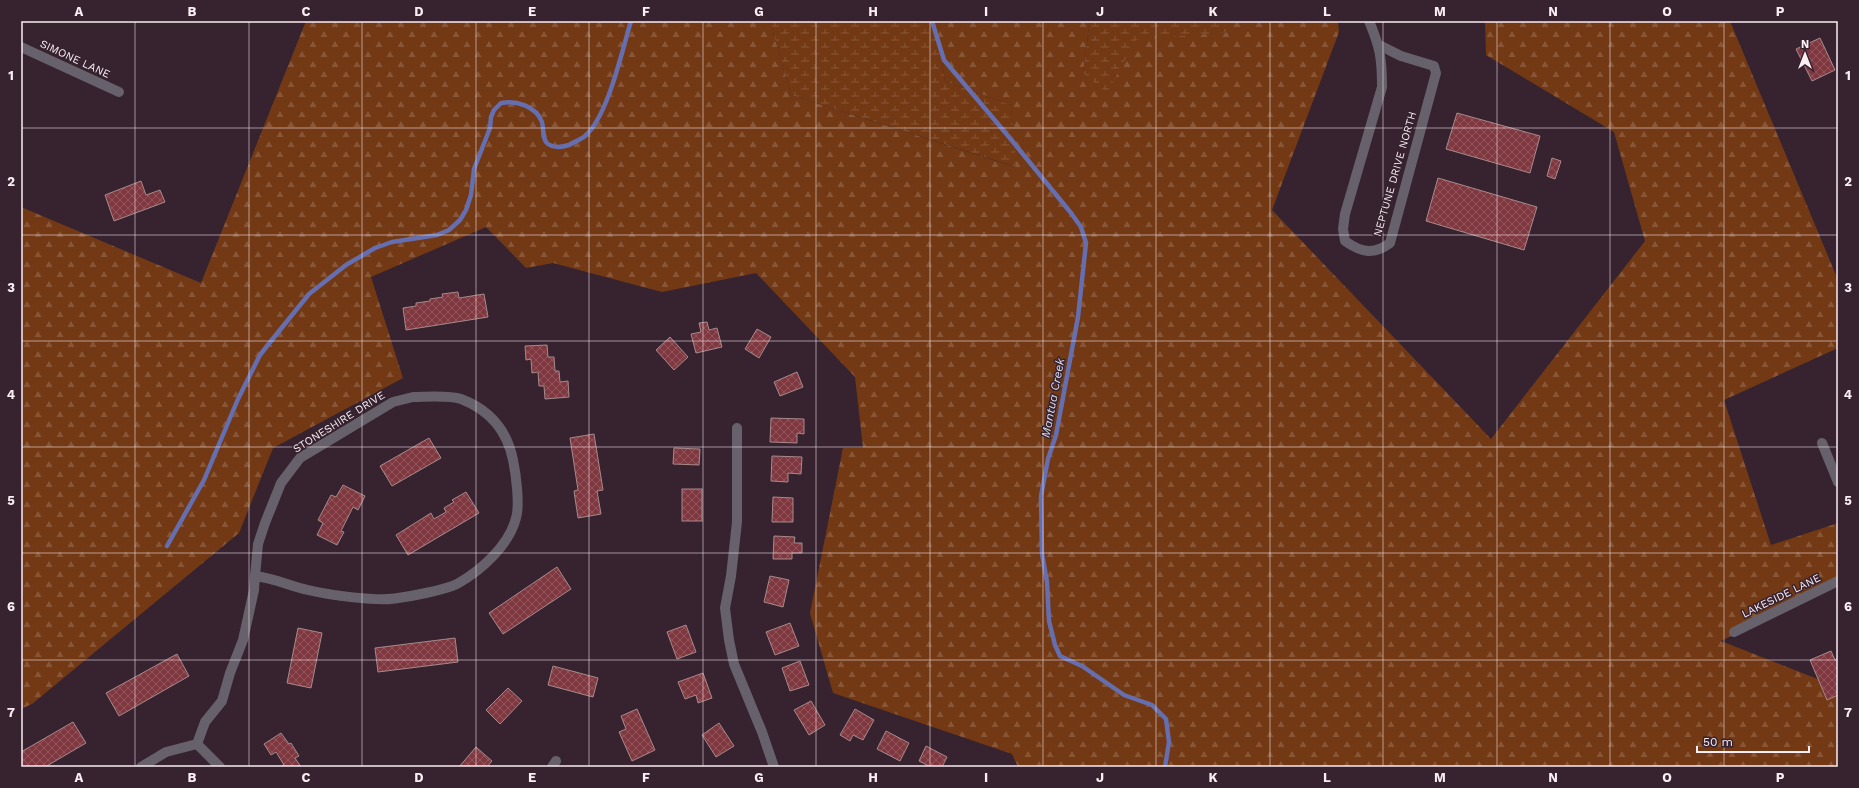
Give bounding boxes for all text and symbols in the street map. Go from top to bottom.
text: A [75,4,84,19]
text: B [188,4,197,19]
text: C [302,4,311,19]
text: D [414,4,424,19]
text: E [528,4,536,19]
text: F [642,4,650,19]
text: G [754,4,764,19]
text: H [868,4,878,19]
text: I [984,4,988,19]
text: J [1096,4,1104,19]
text: K [1208,4,1218,19]
text: L [1323,4,1331,19]
text: M [1434,4,1446,19]
text: N [1548,4,1558,19]
text: O [1662,4,1672,19]
text: P [1776,4,1785,19]
north arrow [1785,34,1825,74]
street label: SIMONE LANE [38,37,112,81]
text: N [1801,38,1809,51]
text: 1 [8,68,14,83]
text: 1 [1845,68,1851,83]
street label: NEPTUNE DRIVE NORTH [1371,110,1419,238]
text: 2 [7,174,15,189]
text: 2 [1844,174,1852,189]
text: 3 [7,280,15,295]
text: 3 [1844,280,1852,295]
water label: Mantua Creek [1038,357,1068,439]
text: 4 [7,387,16,402]
text: 4 [1844,387,1853,402]
street label: STONESHIRE DRIVE [291,389,387,455]
text: 5 [7,493,15,508]
text: 5 [1844,493,1852,508]
street label: LAKESIDE LANE [1739,571,1823,621]
text: 6 [7,599,15,614]
text: 6 [1844,599,1852,614]
text: 7 [7,705,15,720]
text: 7 [1844,705,1852,720]
scale bar [1697,728,1809,754]
text: 50 m [1703,735,1733,749]
text: A [75,770,84,785]
text: B [188,770,197,785]
text: C [302,770,311,785]
text: D [414,770,424,785]
text: E [528,770,536,785]
text: F [642,770,650,785]
text: G [754,770,764,785]
text: H [868,770,878,785]
text: I [984,770,988,785]
text: J [1096,770,1104,785]
text: K [1208,770,1218,785]
text: L [1323,770,1331,785]
text: M [1434,770,1446,785]
text: N [1548,770,1558,785]
text: O [1662,770,1672,785]
text: P [1776,770,1785,785]

